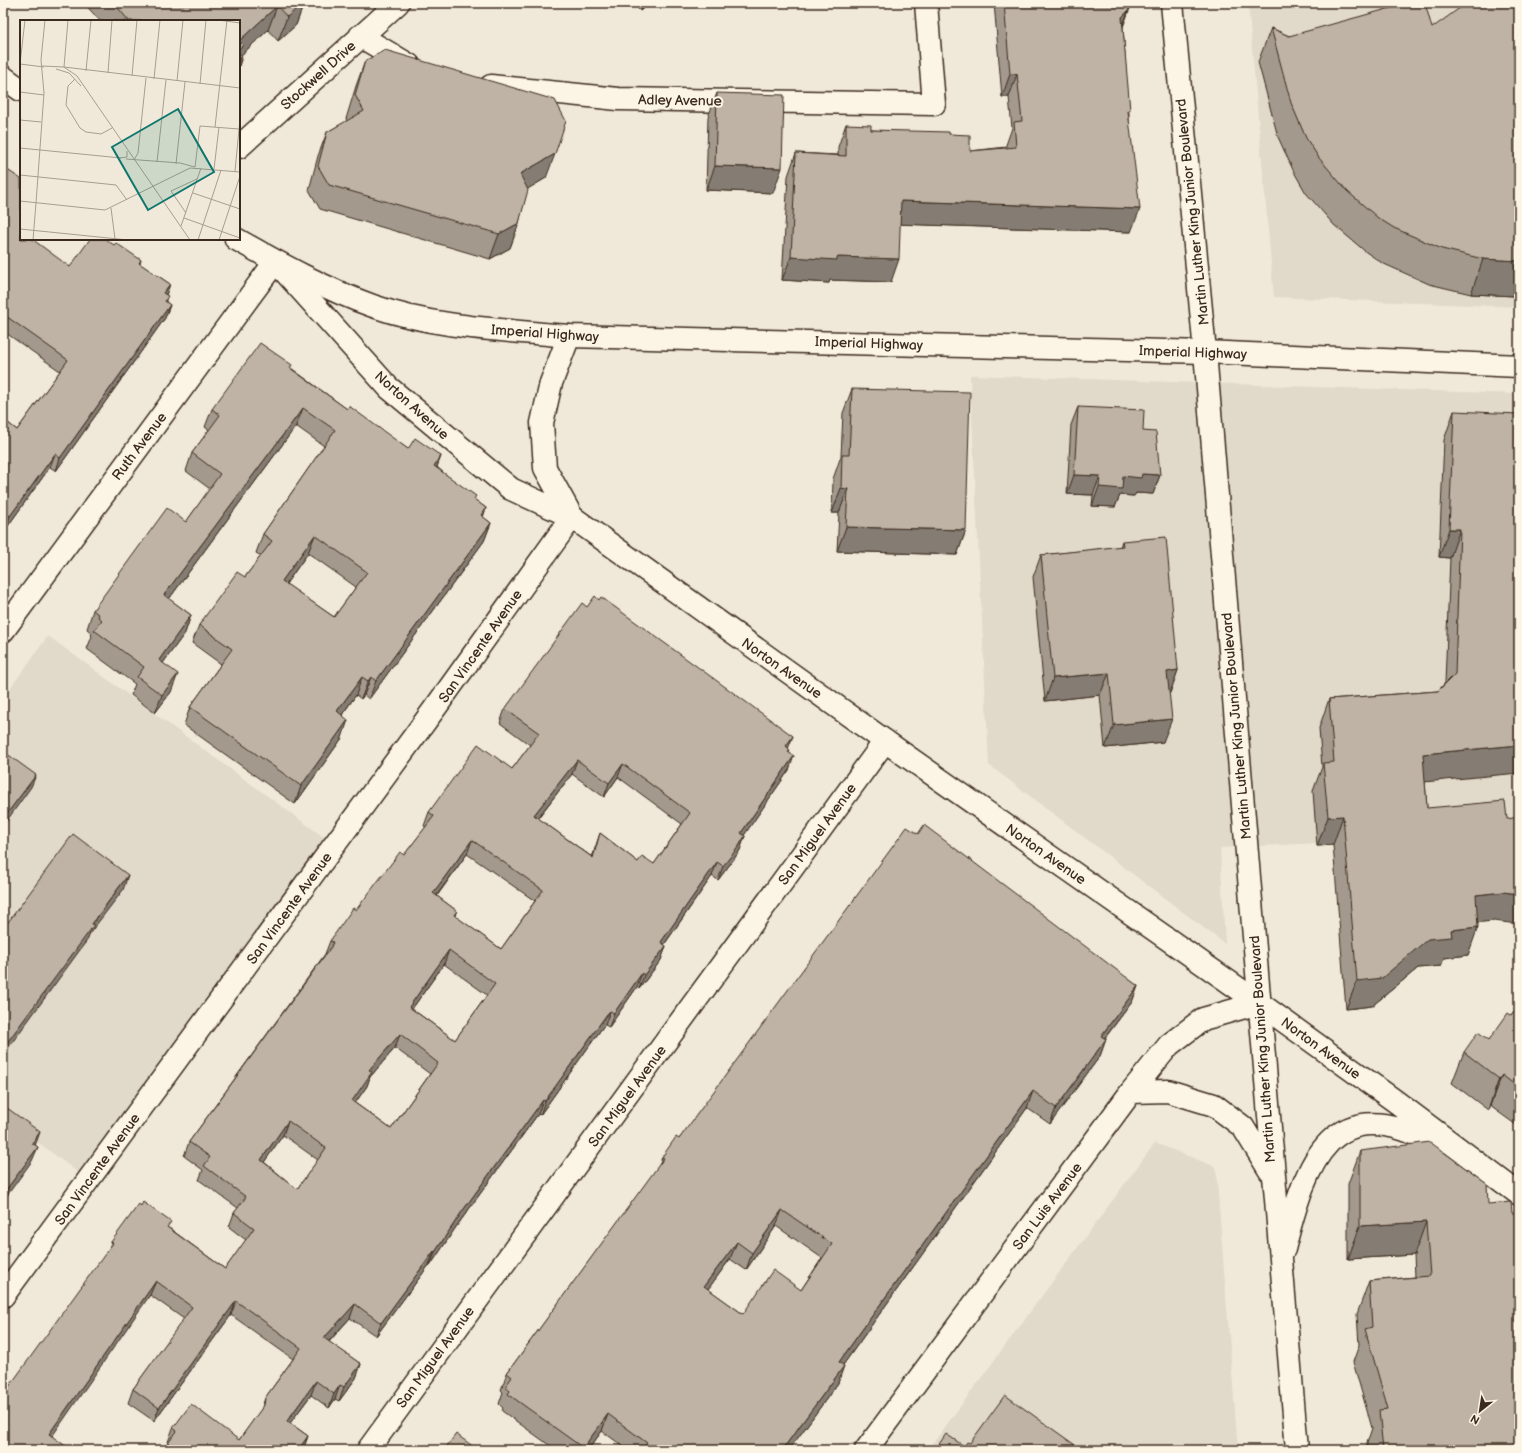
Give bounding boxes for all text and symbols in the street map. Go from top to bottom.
inset map [20,20,240,240]
street label: Stockwell Drive [277,37,359,114]
street label: Adley Avenue [638,91,722,110]
street label: Martin Luther King Junior Boulevard [1172,98,1213,326]
street label: Imperial Highway [490,321,600,346]
street label: Imperial Highway [815,333,924,354]
street label: Imperial Highway [1139,342,1248,363]
street label: Norton Avenue [371,368,452,443]
street label: Ruth Avenue [108,409,170,484]
street label: San Vincente Avenue [435,586,526,706]
street label: Martin Luther King Junior Boulevard [1218,612,1255,840]
street label: Norton Avenue [738,634,825,702]
street label: San Miguel Avenue [775,780,860,888]
street label: Norton Avenue [1002,820,1089,888]
street label: San Vincente Avenue [243,849,336,968]
street label: Martin Luther King Junior Boulevard [1246,935,1279,1163]
street label: Norton Avenue [1278,1014,1364,1083]
street label: San Miguel Avenue [585,1042,670,1150]
street label: San Vincente Avenue [51,1110,144,1229]
street label: San Luis Avenue [1009,1159,1086,1253]
street label: San Miguel Avenue [393,1303,478,1411]
north arrow [1460,1391,1500,1431]
text: N [1468,1412,1482,1427]

